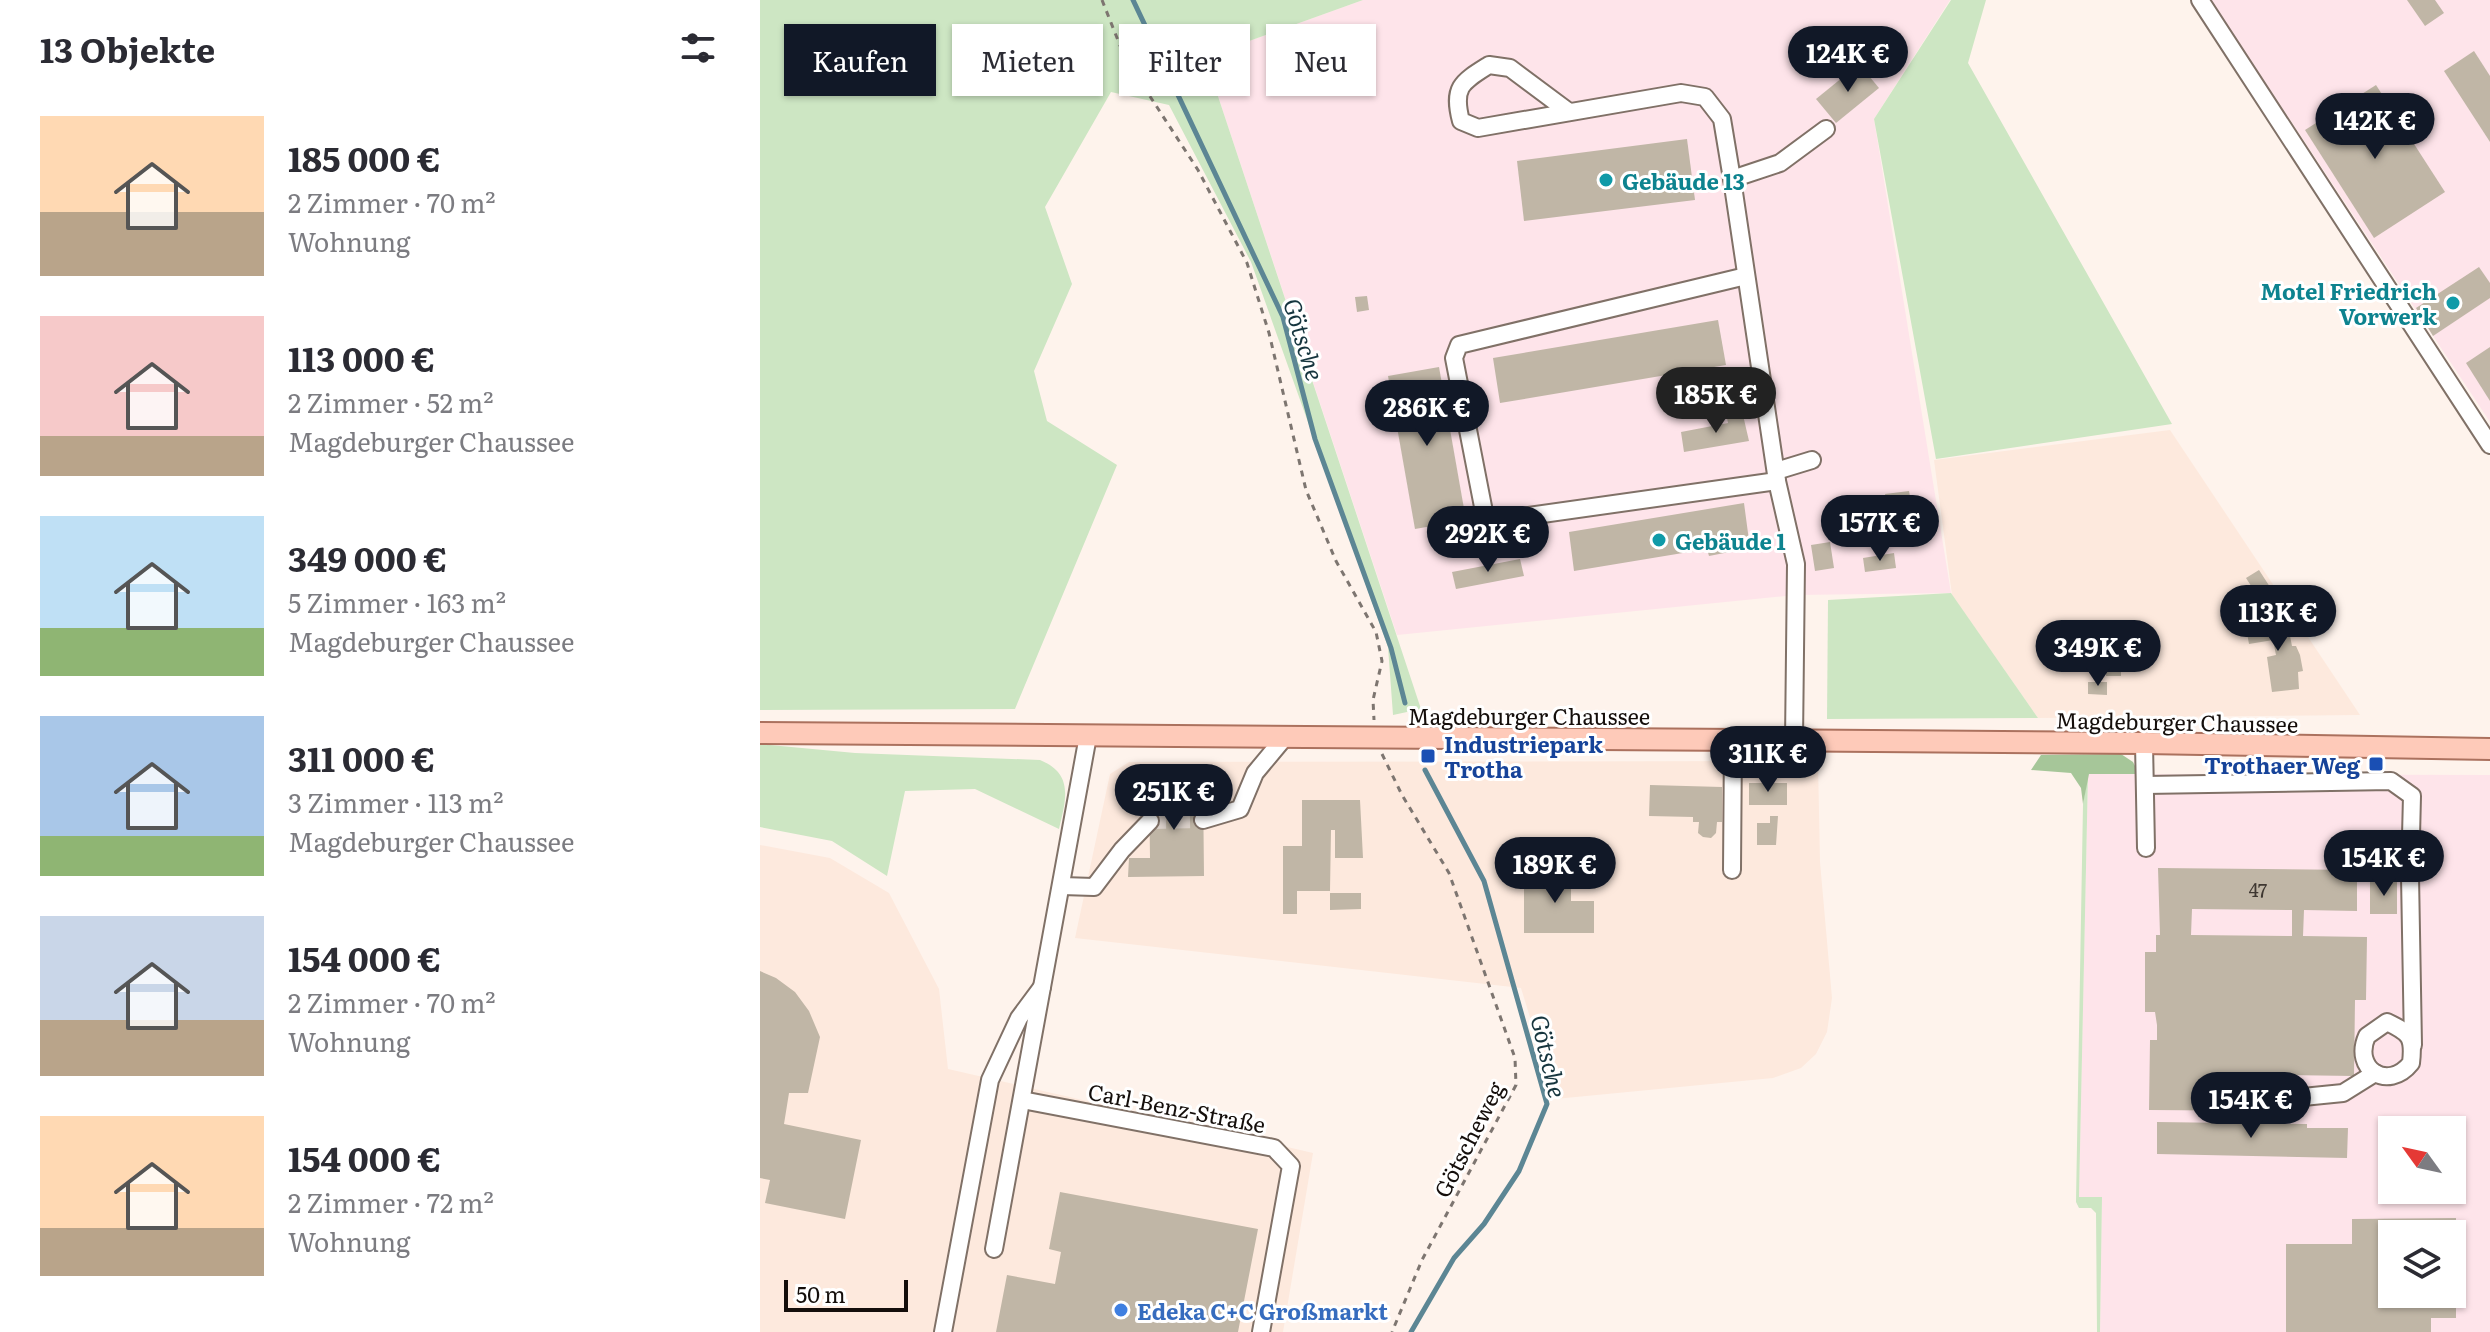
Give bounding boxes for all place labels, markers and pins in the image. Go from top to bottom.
pin: 124K € [1783,26,1913,94]
pin: 142K € [2310,93,2440,161]
place label: Gebäude 13 [1622,164,1745,197]
marker: Gebäude 13 [1597,171,1615,189]
place label: Motel Friedrich Vorwerk [2261,274,2437,332]
marker: Motel Friedrich Vorwerk [2444,294,2462,312]
pin: 185K € [1651,367,1781,435]
pin: 286K € [1362,380,1492,448]
pin: 157K € [1815,495,1945,563]
pin: 292K € [1423,506,1553,574]
place label: Gebäude 1 [1675,524,1786,557]
marker: Gebäude 1 [1650,531,1668,549]
pin: 113K € [2213,585,2343,653]
pin: 349K € [2033,620,2163,688]
pin: 311K € [1703,726,1833,794]
place label: Industriepark Trotha [1444,727,1603,785]
marker: Industriepark Trotha [1419,747,1437,765]
place label: Trothaer Weg [2204,748,2361,781]
marker: Trothaer Weg [2367,755,2385,773]
pin: 251K € [1109,764,1239,832]
pin: 154K € [2319,830,2449,898]
pin: 189K € [1490,837,1620,905]
pin: 154K € [2186,1072,2316,1140]
place label: Edeka C+C Großmarkt [1137,1294,1388,1327]
marker: Edeka C+C Großmarkt [1112,1301,1130,1319]

